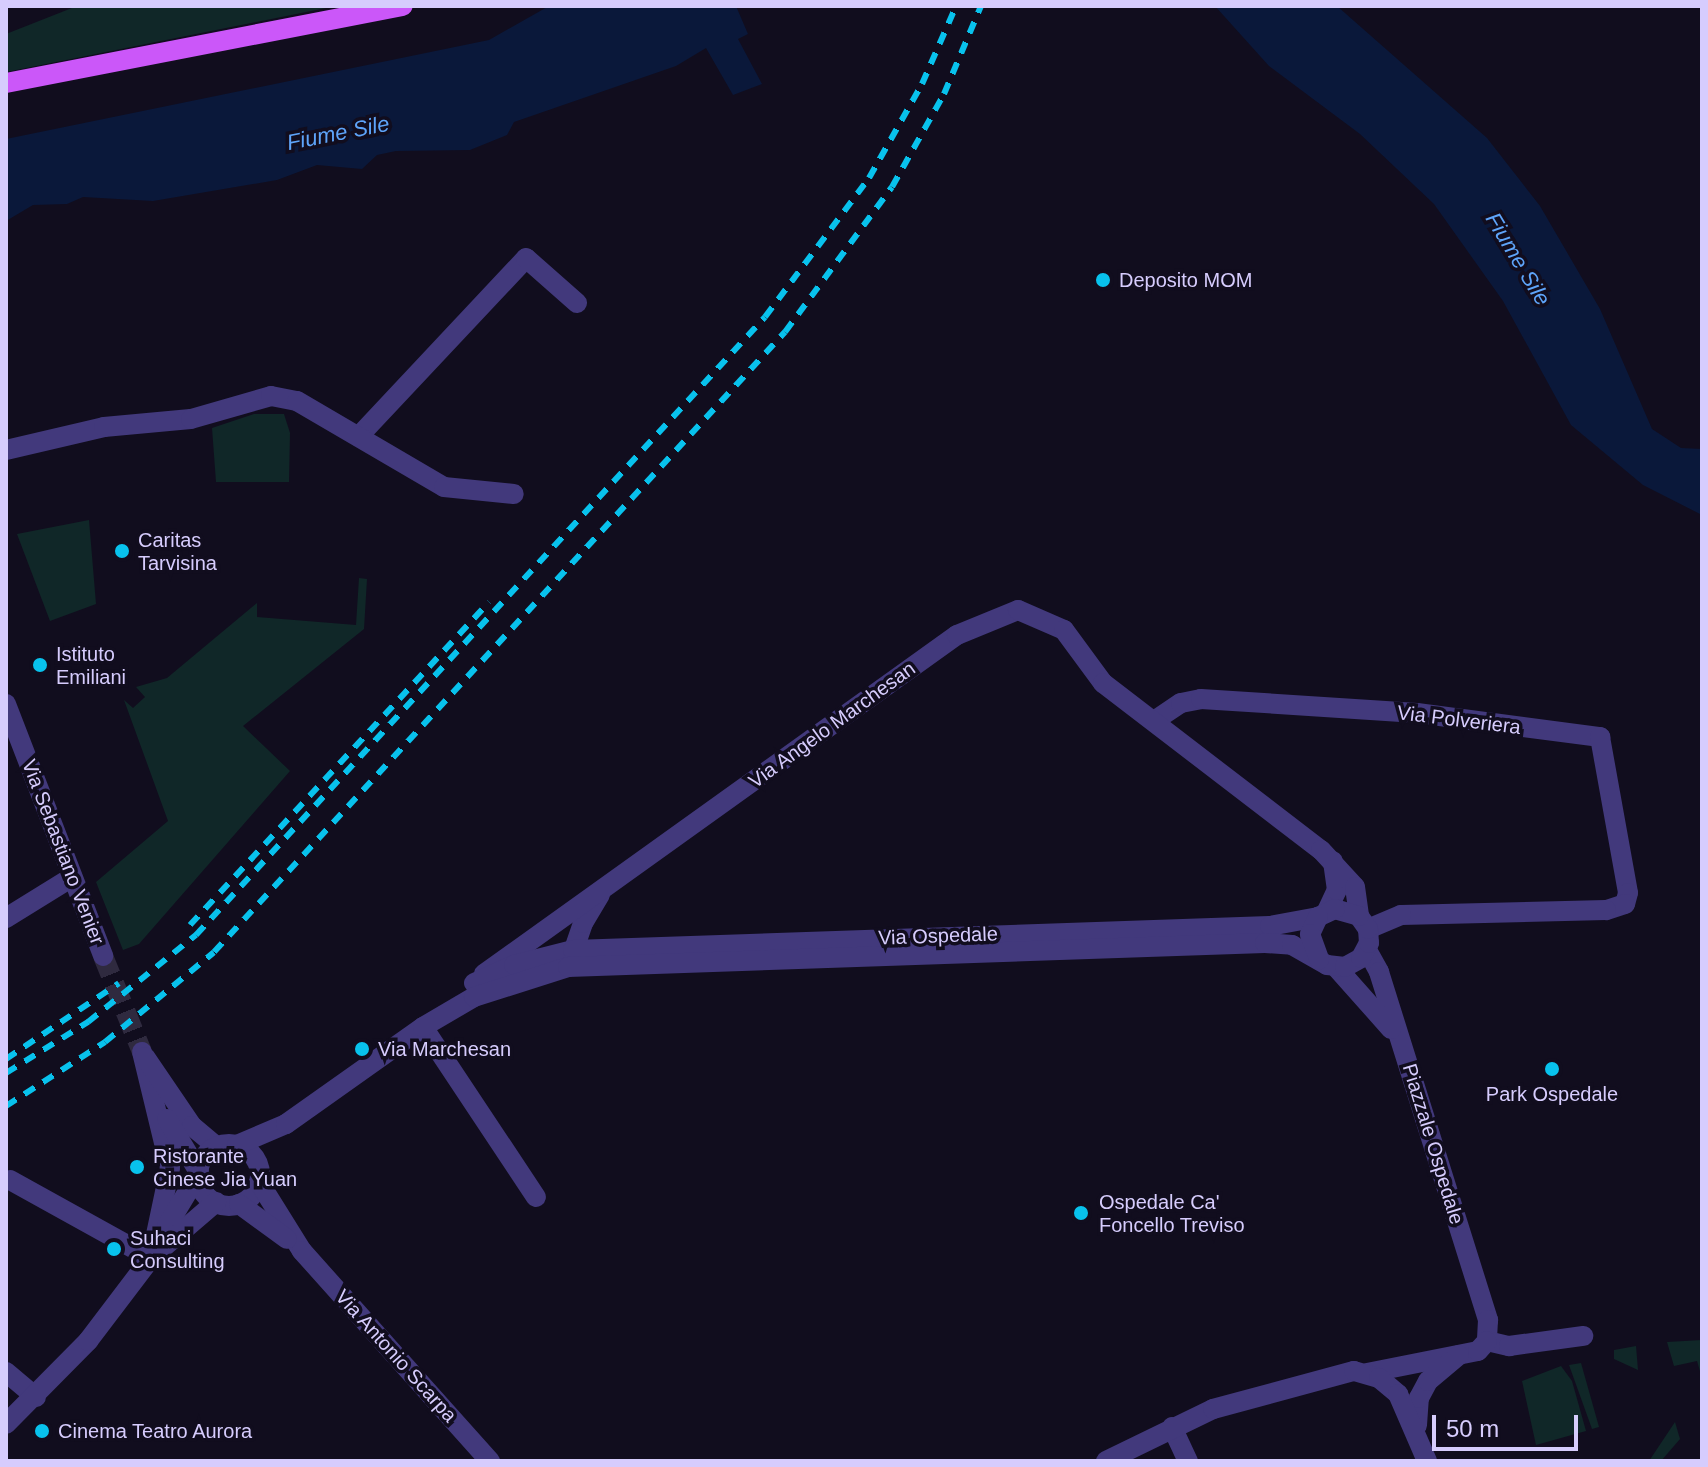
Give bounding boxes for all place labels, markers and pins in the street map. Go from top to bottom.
place label: Deposito MOM [1119,268,1252,292]
marker: Deposito MOM [1094,271,1112,289]
place label: Caritas Tarvisina [138,528,217,575]
marker: Caritas Tarvisina [113,542,131,560]
place label: Istituto Emiliani [56,642,126,689]
marker: Istituto Emiliani [31,656,49,674]
place label: Via Marchesan [378,1037,511,1061]
marker: Via Marchesan [353,1040,371,1058]
marker: Park Ospedale [1543,1060,1561,1078]
place label: Park Ospedale [1486,1082,1618,1106]
place label: Ristorante Cinese Jia Yuan [153,1144,298,1191]
marker: Ristorante Cinese Jia Yuan [128,1158,146,1176]
place label: Ospedale Ca' Foncello Treviso [1099,1190,1245,1237]
marker: Ospedale Ca' Foncello Treviso [1070,1202,1092,1224]
place label: Suhaci Consulting [130,1226,225,1273]
marker: Suhaci Consulting [105,1240,123,1258]
place label: Cinema Teatro Aurora [58,1419,254,1443]
marker: Cinema Teatro Aurora [33,1422,51,1440]

